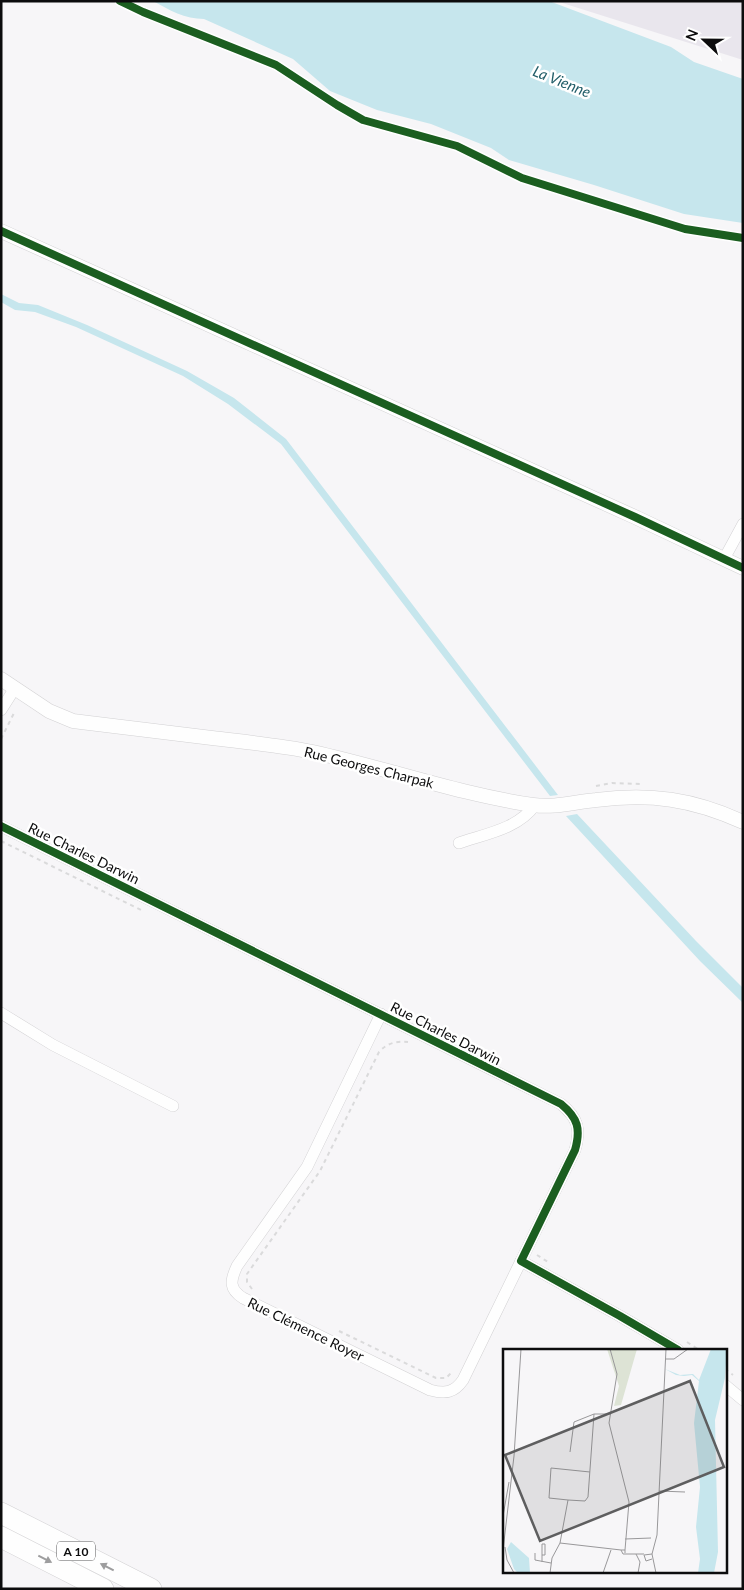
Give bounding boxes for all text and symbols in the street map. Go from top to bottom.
north arrow [679,15,729,65]
text: N [682,27,701,43]
water label: La Vienne [531,61,593,101]
street label: Rue Georges Charpak [302,743,436,792]
street label: Rue Charles Darwin [26,819,142,887]
street label: Rue Charles Darwin [388,998,504,1068]
street label: Rue Clémence Royer [245,1293,367,1365]
inset map [503,1349,726,1572]
road number: A 10 [57,1542,95,1560]
one-way arrow [38,1555,52,1563]
one-way arrow [100,1563,114,1571]

